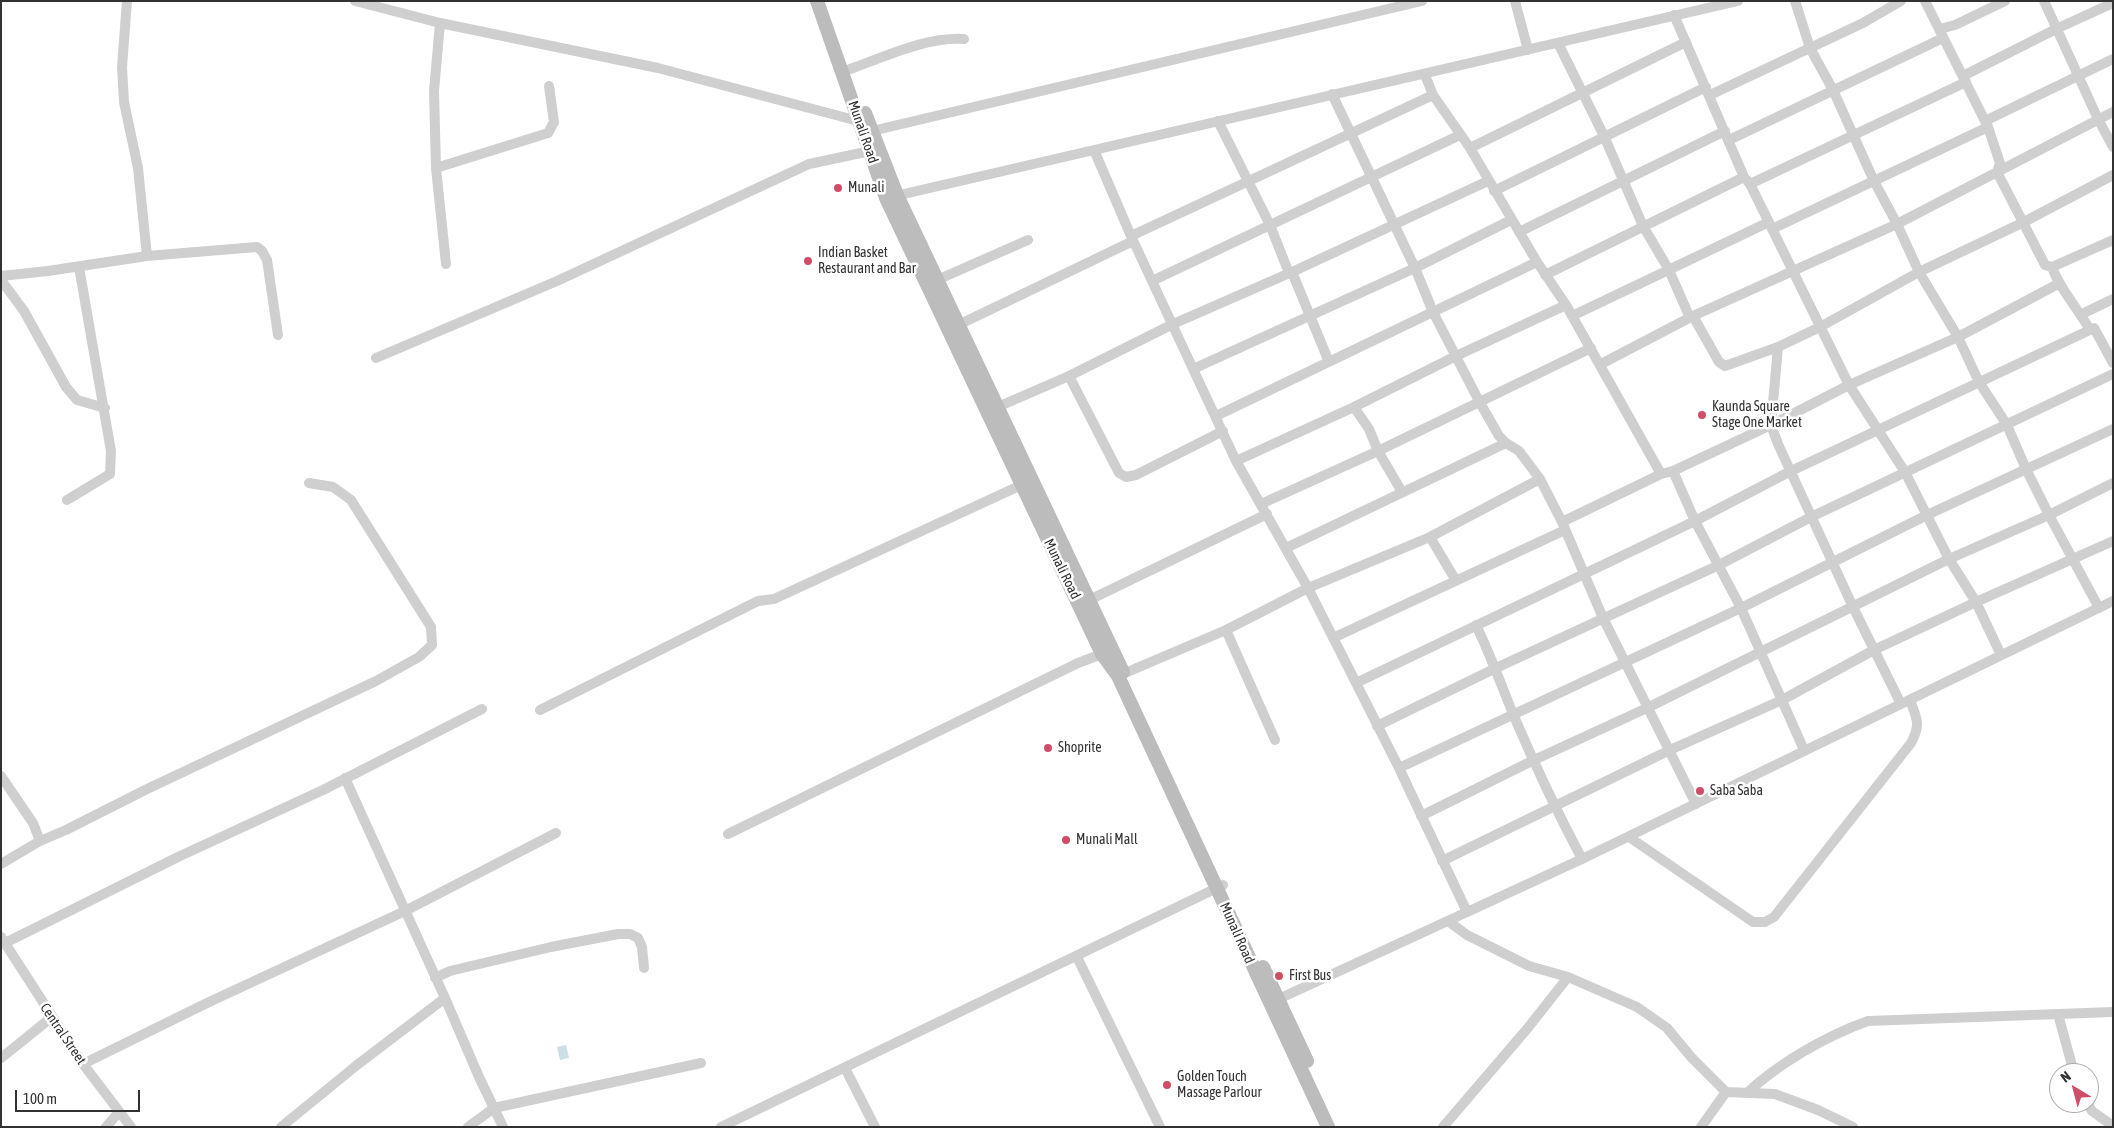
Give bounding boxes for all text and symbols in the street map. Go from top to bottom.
street label: Munali Road [844,99,882,165]
place label: Munali [848,180,884,196]
marker: Munali [832,182,844,194]
place label: Indian Basket Restaurant and Bar [818,245,916,278]
marker: Indian Basket Restaurant and Bar [802,255,814,267]
place label: Kaunda Square Stage One Market [1712,399,1802,432]
marker: Kaunda Square Stage One Market [1696,409,1708,421]
street label: Munali Road [1040,536,1084,602]
place label: Shoprite [1058,740,1101,756]
marker: Shoprite [1042,742,1054,754]
place label: Saba Saba [1710,783,1763,799]
marker: Saba Saba [1694,785,1706,797]
place label: Munali Mall [1076,832,1138,848]
marker: Munali Mall [1060,834,1072,846]
street label: Munali Road [1216,900,1258,966]
place label: First Bus [1289,968,1331,984]
marker: First Bus [1273,970,1285,982]
street label: Central Street [36,1000,90,1068]
north arrow [2049,1063,2099,1113]
text: N [2057,1068,2074,1086]
place label: Golden Touch Massage Parlour [1177,1069,1262,1102]
marker: Golden Touch Massage Parlour [1161,1079,1173,1091]
scale bar [18,1080,142,1112]
text: 100 m [23,1090,57,1107]

